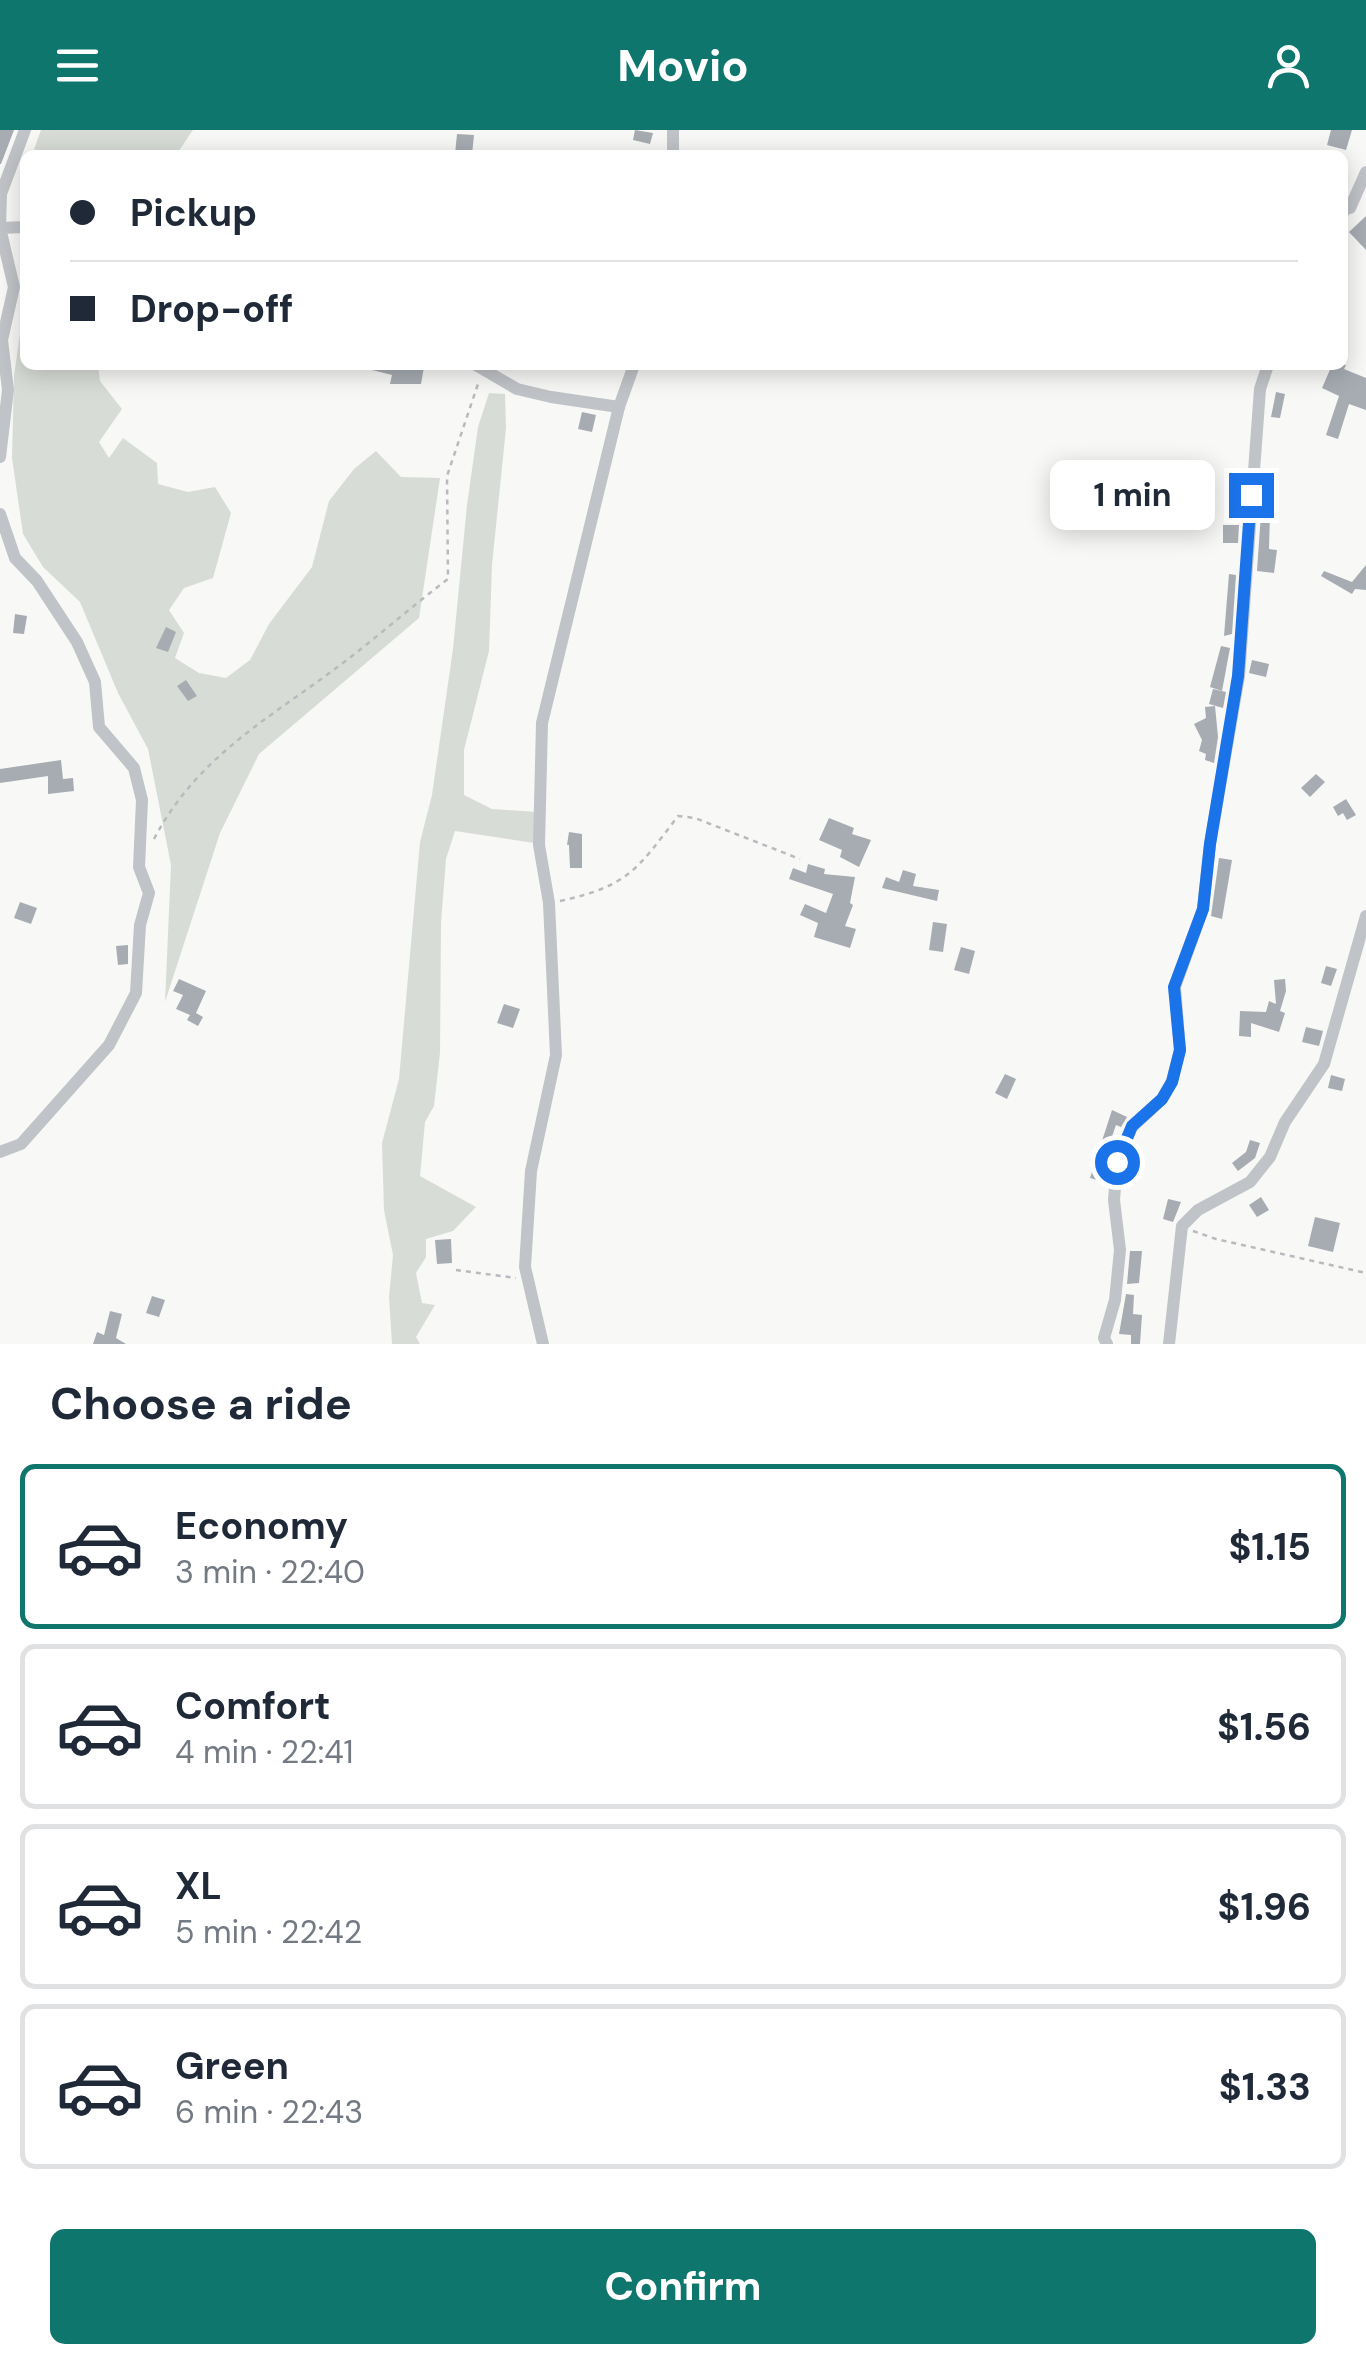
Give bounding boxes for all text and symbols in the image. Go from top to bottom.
text: Movio [617,36,749,95]
icon: menu [50,38,105,93]
icon: person [1261,38,1316,93]
text: Pickup [130,188,257,238]
text: Drop-off [130,284,293,334]
callout: 1 min [1051,460,1216,530]
route end [1229,473,1274,518]
text: 1 min [1094,474,1171,516]
route start [1095,1140,1140,1185]
text: Choose a ride [50,1374,352,1433]
text: Economy [175,1501,348,1551]
icon: car [55,1502,145,1592]
text: $1.15 [1228,1522,1311,1572]
text: 3 min · 22:40 [175,1551,365,1593]
text: Comfort [175,1681,331,1731]
icon: car [55,1682,145,1772]
text: $1.56 [1217,1702,1311,1752]
text: 4 min · 22:41 [175,1731,354,1773]
text: XL [175,1861,222,1911]
icon: car [55,1862,145,1952]
text: $1.96 [1218,1882,1311,1932]
text: 5 min · 22:42 [175,1911,362,1953]
text: Green [175,2041,289,2091]
icon: car [55,2042,145,2132]
text: $1.33 [1219,2062,1311,2112]
text: 6 min · 22:43 [175,2091,363,2133]
button: Confirm [50,2229,1316,2344]

